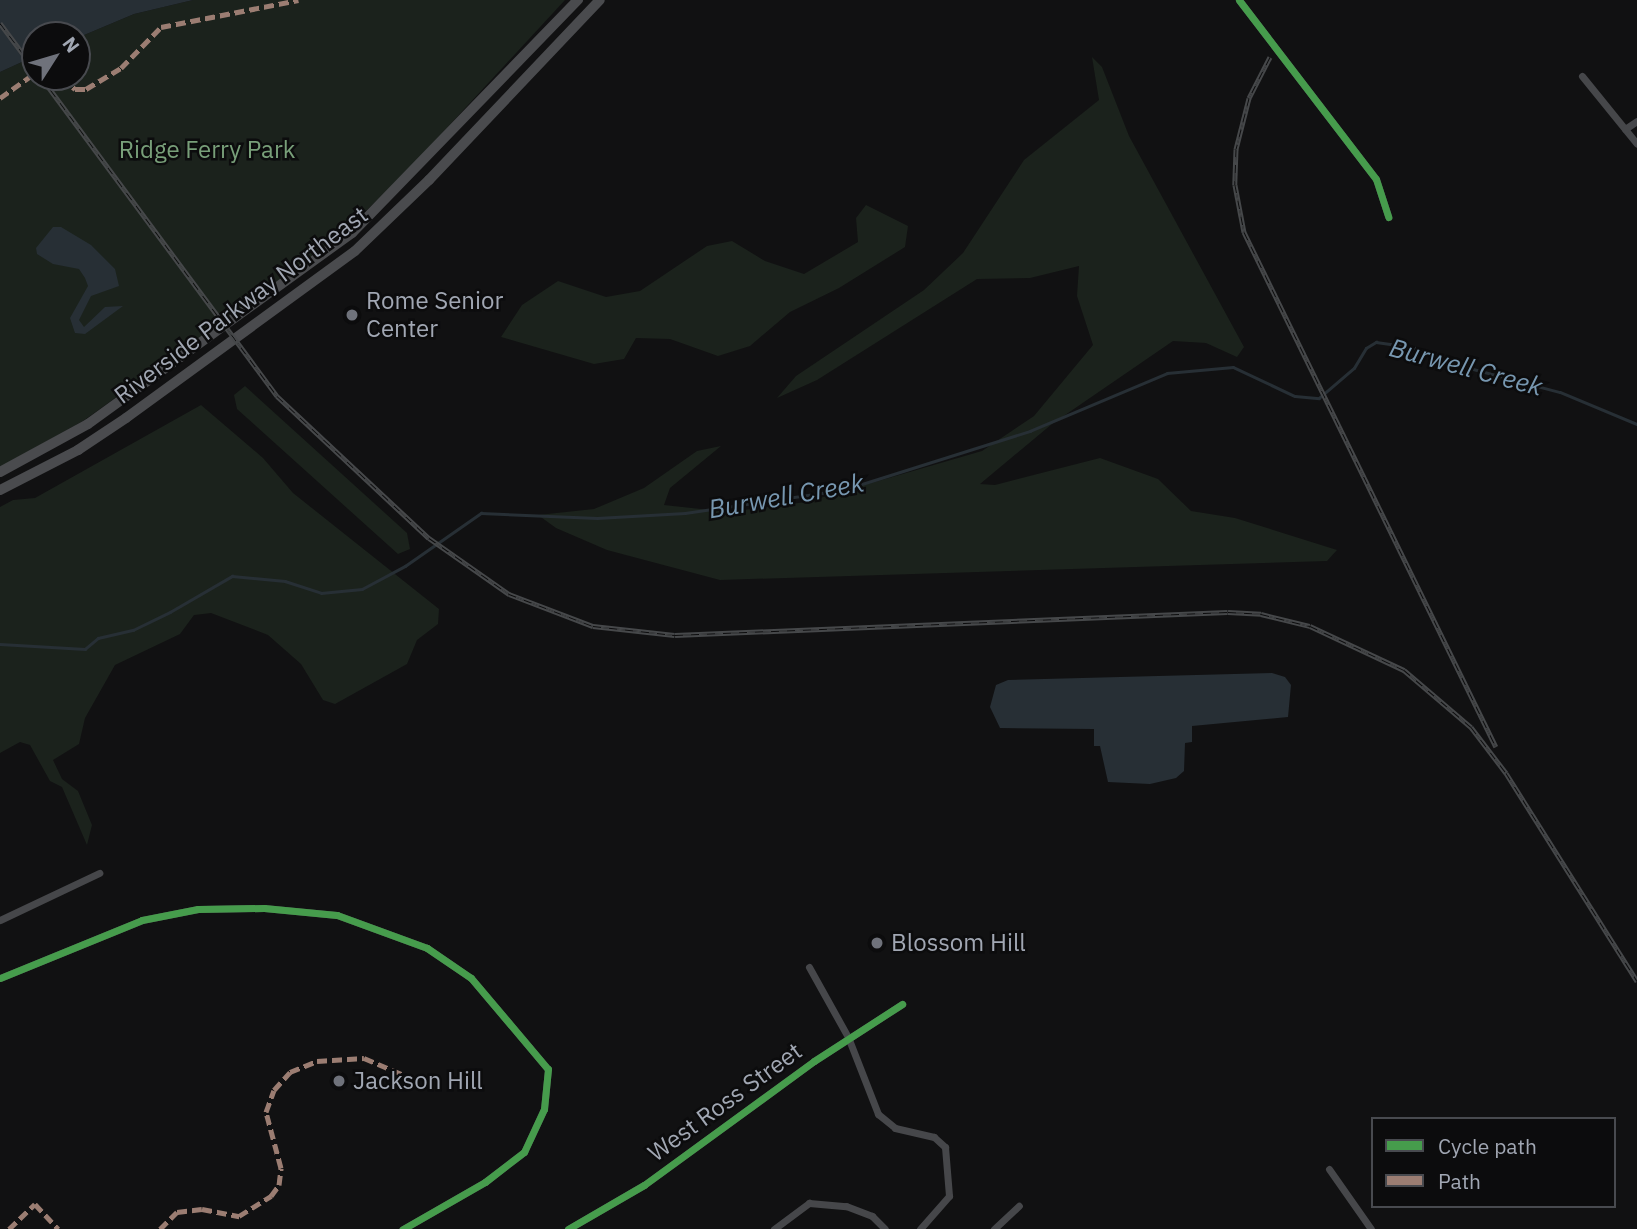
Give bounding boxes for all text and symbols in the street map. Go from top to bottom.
north arrow [21,21,91,91]
text: N [57,32,85,57]
park label: Ridge Ferry Park [119,136,295,164]
street label: Riverside Parkway Northeast [109,200,373,410]
place label: Rome Senior Center [366,287,503,343]
marker: Rome Senior Center [344,307,360,323]
water label: Burwell Creek [1386,332,1546,402]
water label: Burwell Creek [706,467,866,525]
place label: Blossom Hill [891,929,1026,957]
marker: Blossom Hill [869,935,885,951]
street label: West Ross Street [643,1037,807,1167]
place label: Jackson Hill [353,1067,483,1095]
marker: Jackson Hill [331,1073,347,1089]
legend [1371,1117,1616,1208]
text: Cycle path [1438,1132,1537,1160]
text: Path [1438,1167,1481,1195]

